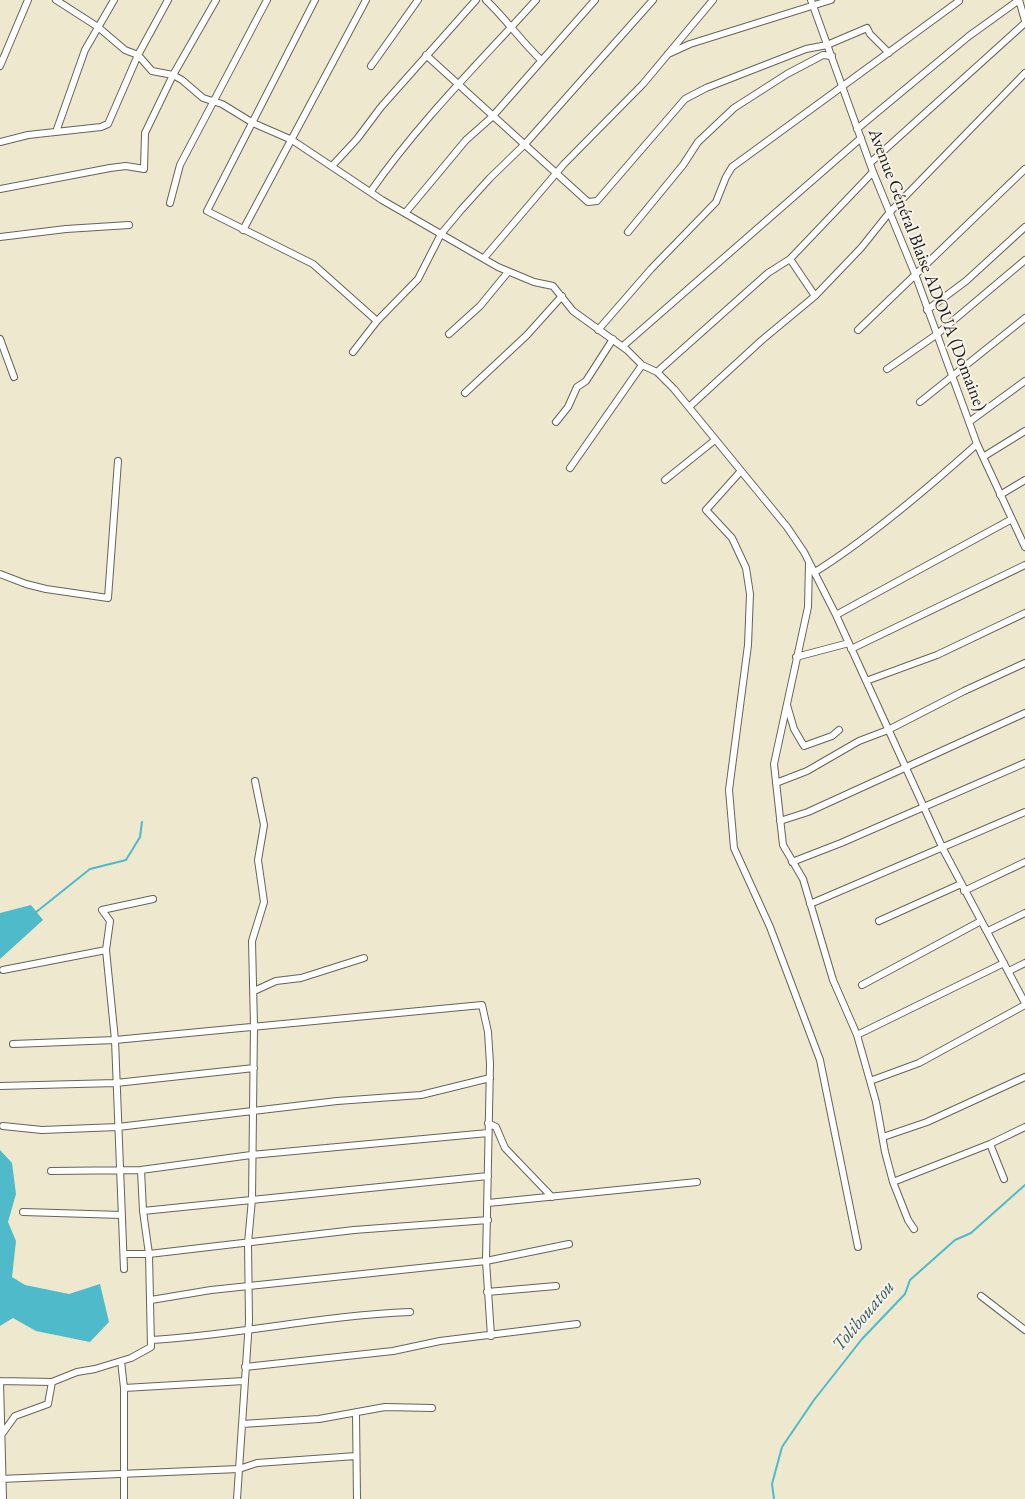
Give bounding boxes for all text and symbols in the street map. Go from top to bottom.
street label: Avenue Général Blaise ADOUA (Domaine) [863,126,991,414]
water label: Tolibouatou [828,1276,900,1356]

